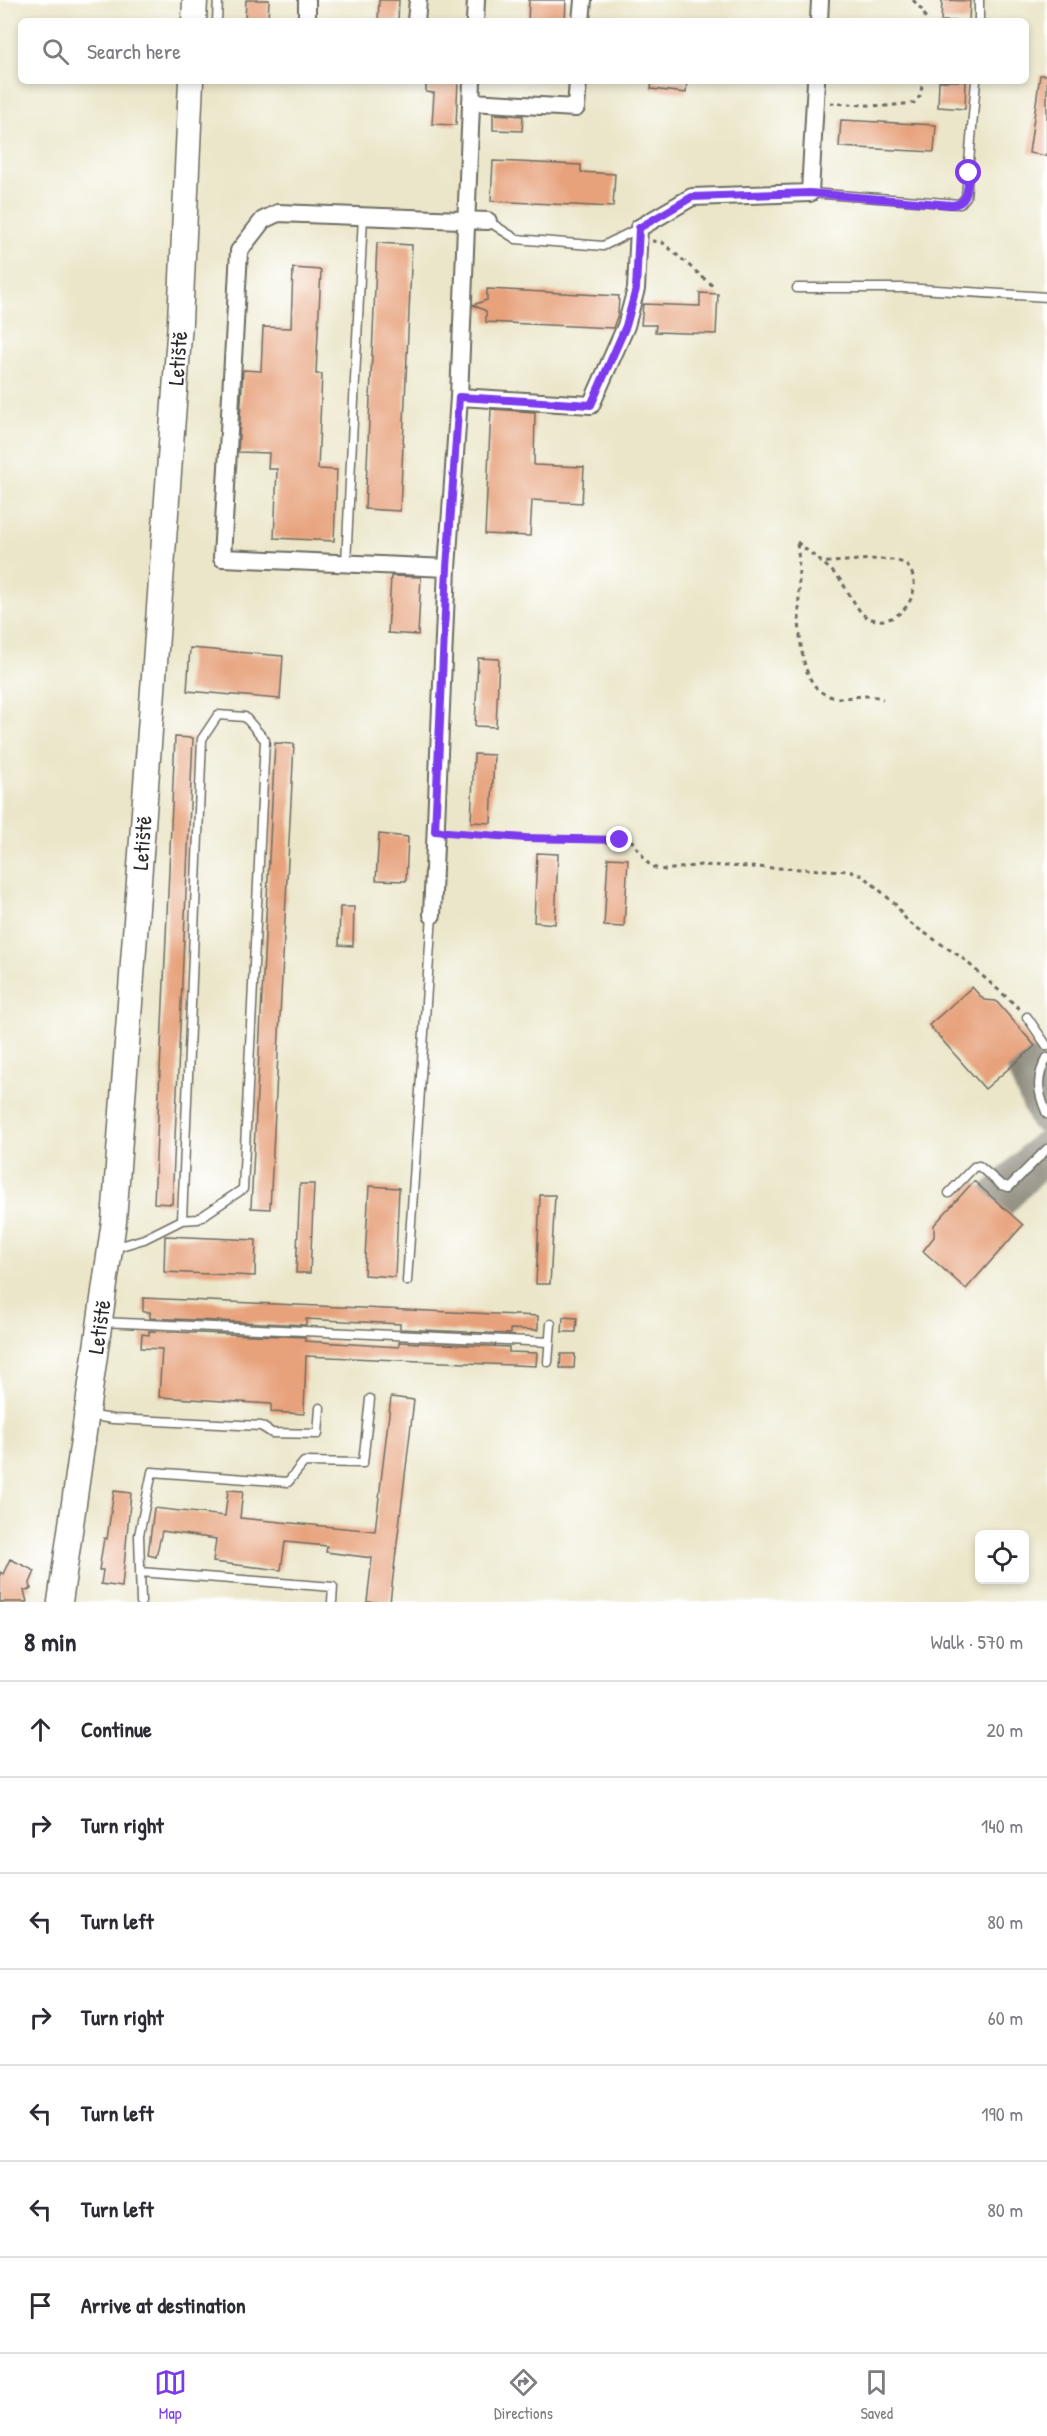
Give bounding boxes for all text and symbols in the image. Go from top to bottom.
search box [18,18,1029,84]
icon: search [39,35,72,68]
text: Search here [87,36,181,66]
route start [955,159,981,185]
street label: Letiště [160,330,194,386]
street label: Letiště [125,814,159,871]
route end [606,826,632,852]
street label: Letiště [80,1298,118,1356]
map controls [975,1530,1029,1584]
button: locate [975,1530,1029,1584]
text: 8 min [24,1624,77,1659]
text: Walk · 570 m [931,1628,1023,1655]
icon: ahead [24,1713,57,1746]
text: Continue [81,1714,152,1744]
text: 20 m [986,1716,1023,1743]
icon: right [24,1809,57,1842]
text: Turn right [81,1810,164,1840]
text: 140 m [981,1812,1023,1839]
icon: left [24,1905,57,1938]
text: Turn left [81,1906,154,1936]
text: 80 m [987,1908,1023,1935]
icon: right [24,2001,57,2034]
text: Turn right [81,2002,164,2032]
text: 60 m [988,2004,1023,2031]
icon: left [24,2097,57,2130]
text: Turn left [81,2098,154,2128]
text: 190 m [981,2100,1023,2127]
icon: left [24,2193,57,2226]
text: Turn left [81,2194,154,2224]
text: 80 m [987,2196,1023,2223]
icon: arrive [24,2289,57,2322]
text: Arrive at destination [81,2290,246,2320]
tab: Map [154,2366,187,2424]
tab: Directions [494,2366,553,2424]
tab: Saved [860,2366,893,2424]

